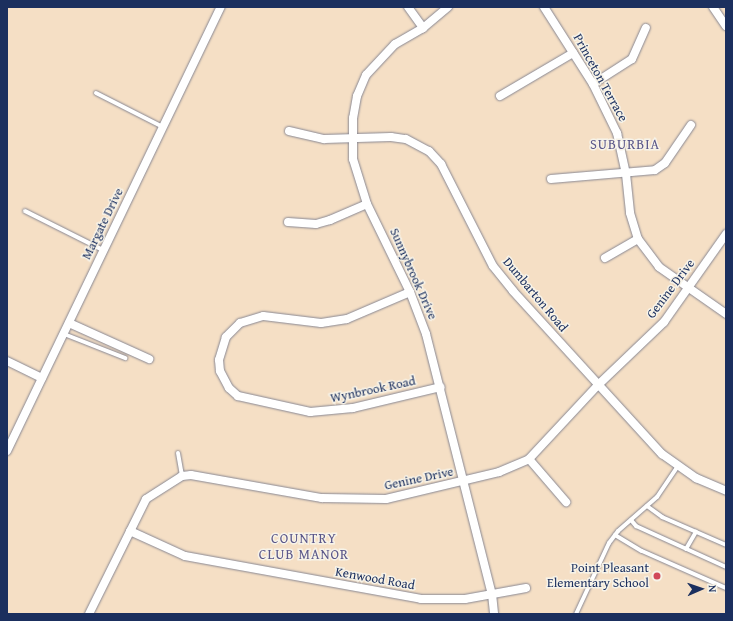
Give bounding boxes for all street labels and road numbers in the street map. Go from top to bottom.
street label: Princeton Terrace [569,31,631,125]
street label: Margate Drive [79,186,127,262]
street label: Sunnybrook Drive [386,226,440,322]
street label: Dumbarton Road [499,255,571,335]
street label: Genine Drive [644,256,698,322]
street label: Wynbrook Road [329,373,417,407]
street label: Genine Drive [383,464,455,494]
street label: Kenwood Road [334,564,416,594]

